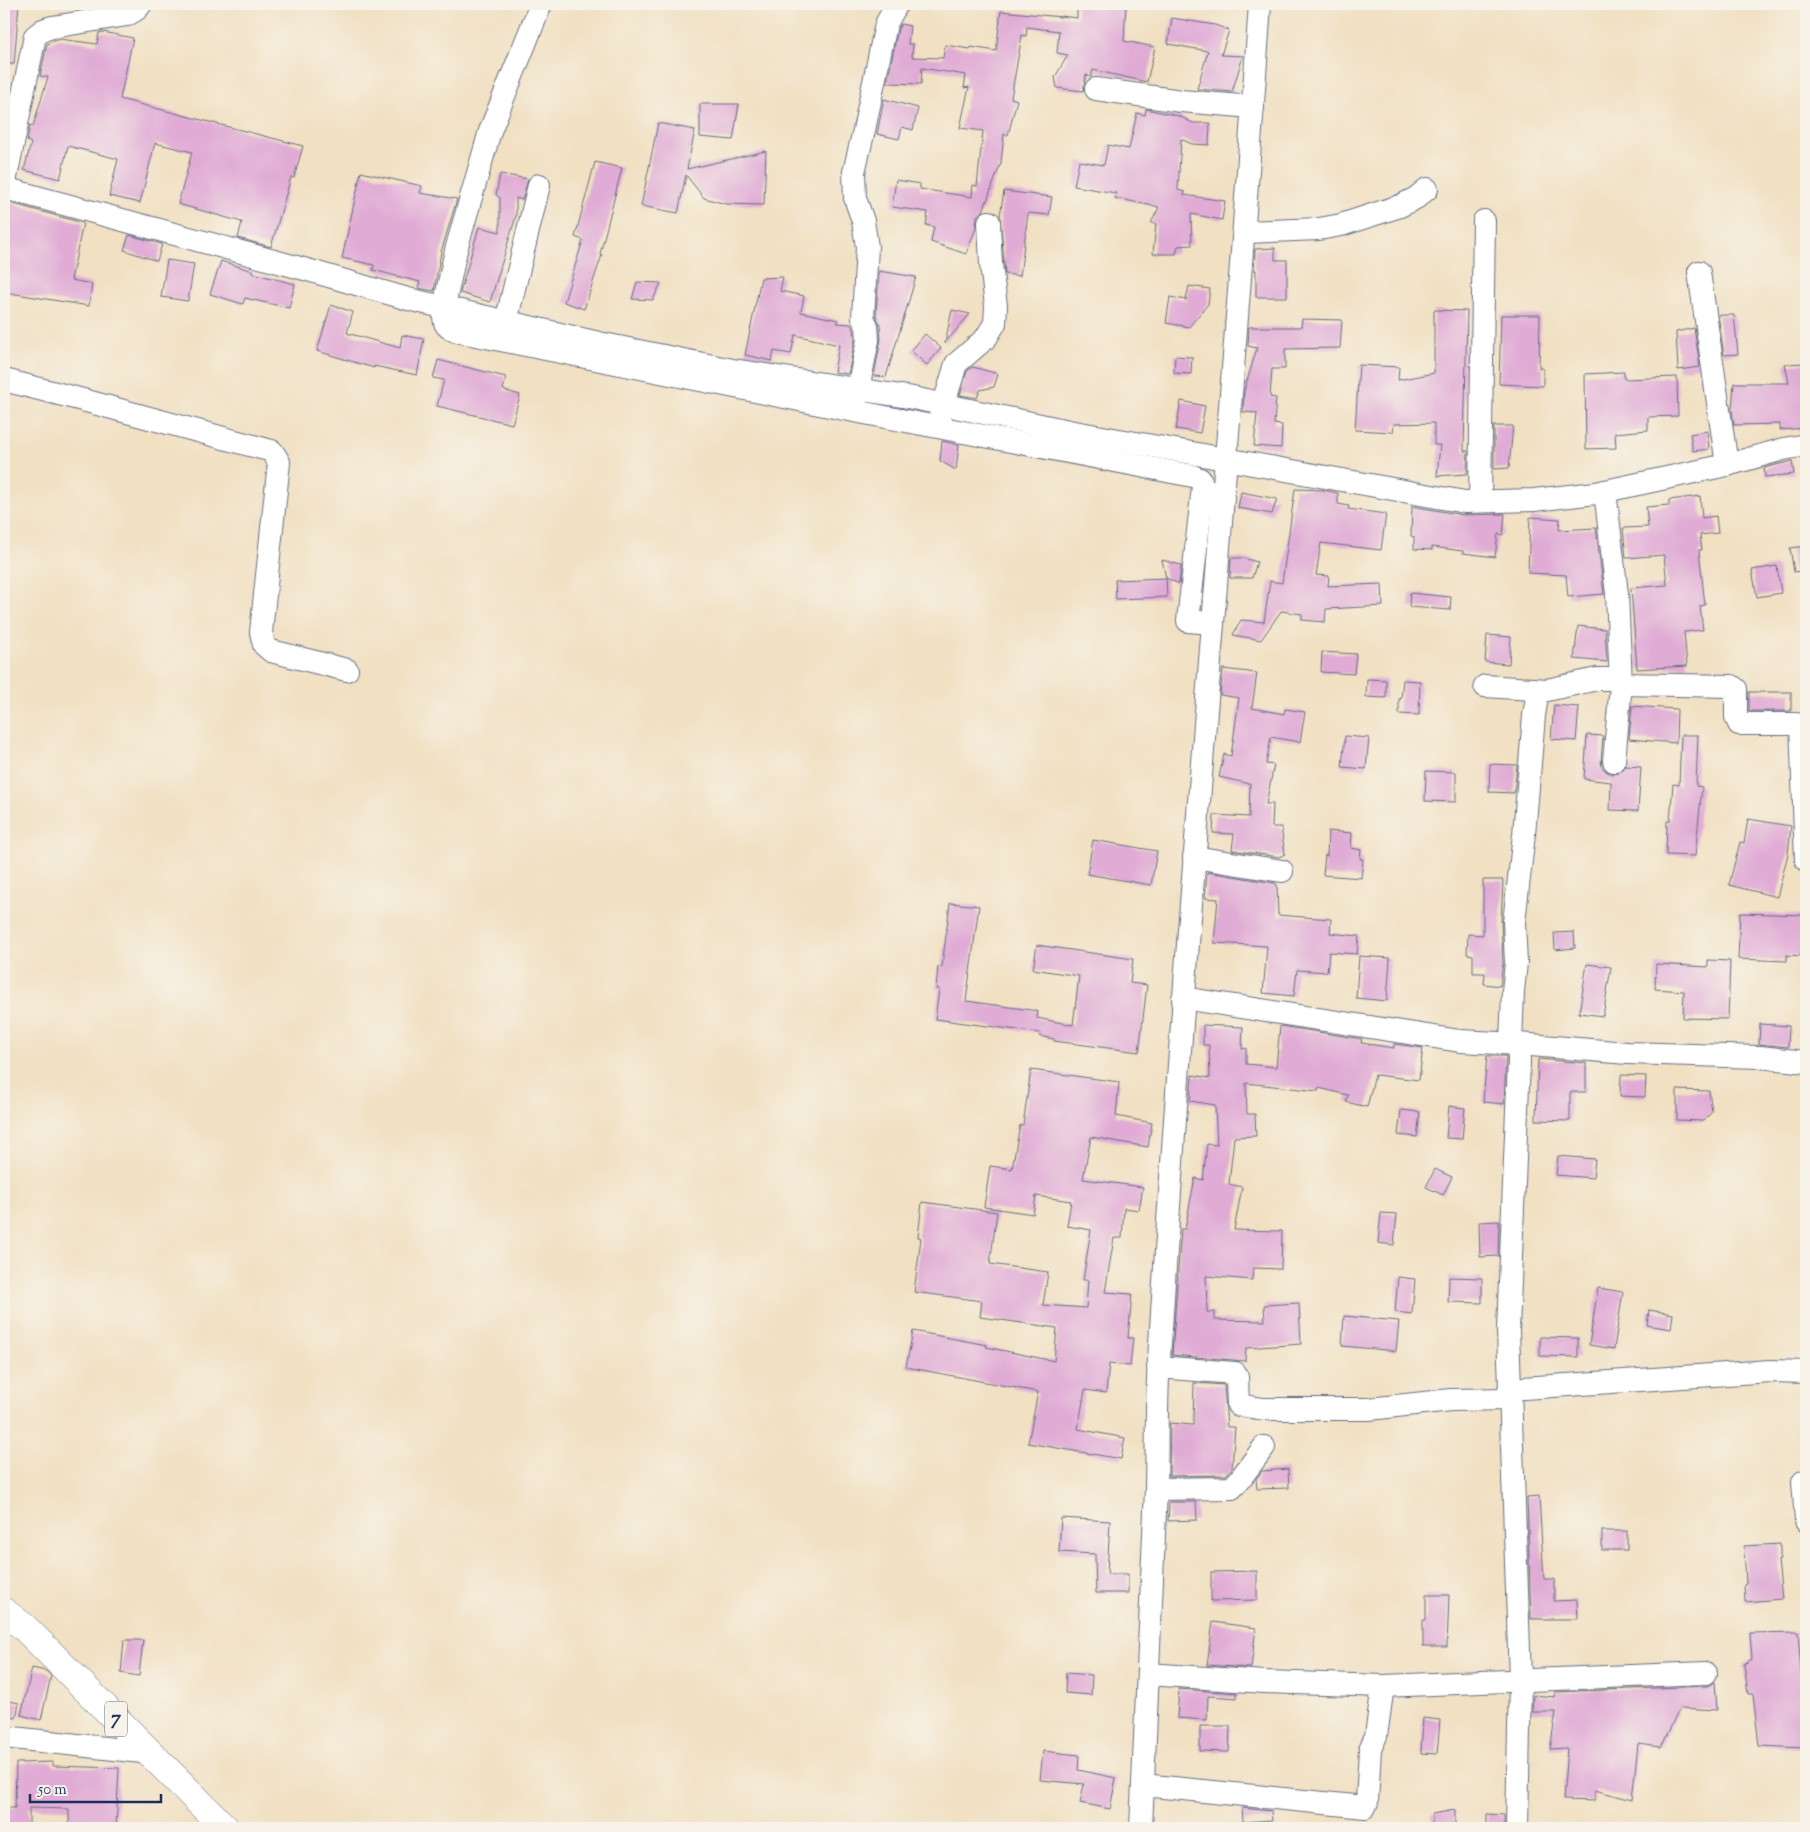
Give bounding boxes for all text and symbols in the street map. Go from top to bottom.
road number: 7 [105,1702,127,1736]
scale bar [30,1772,161,1804]
text: 50 m [37,1780,67,1801]

